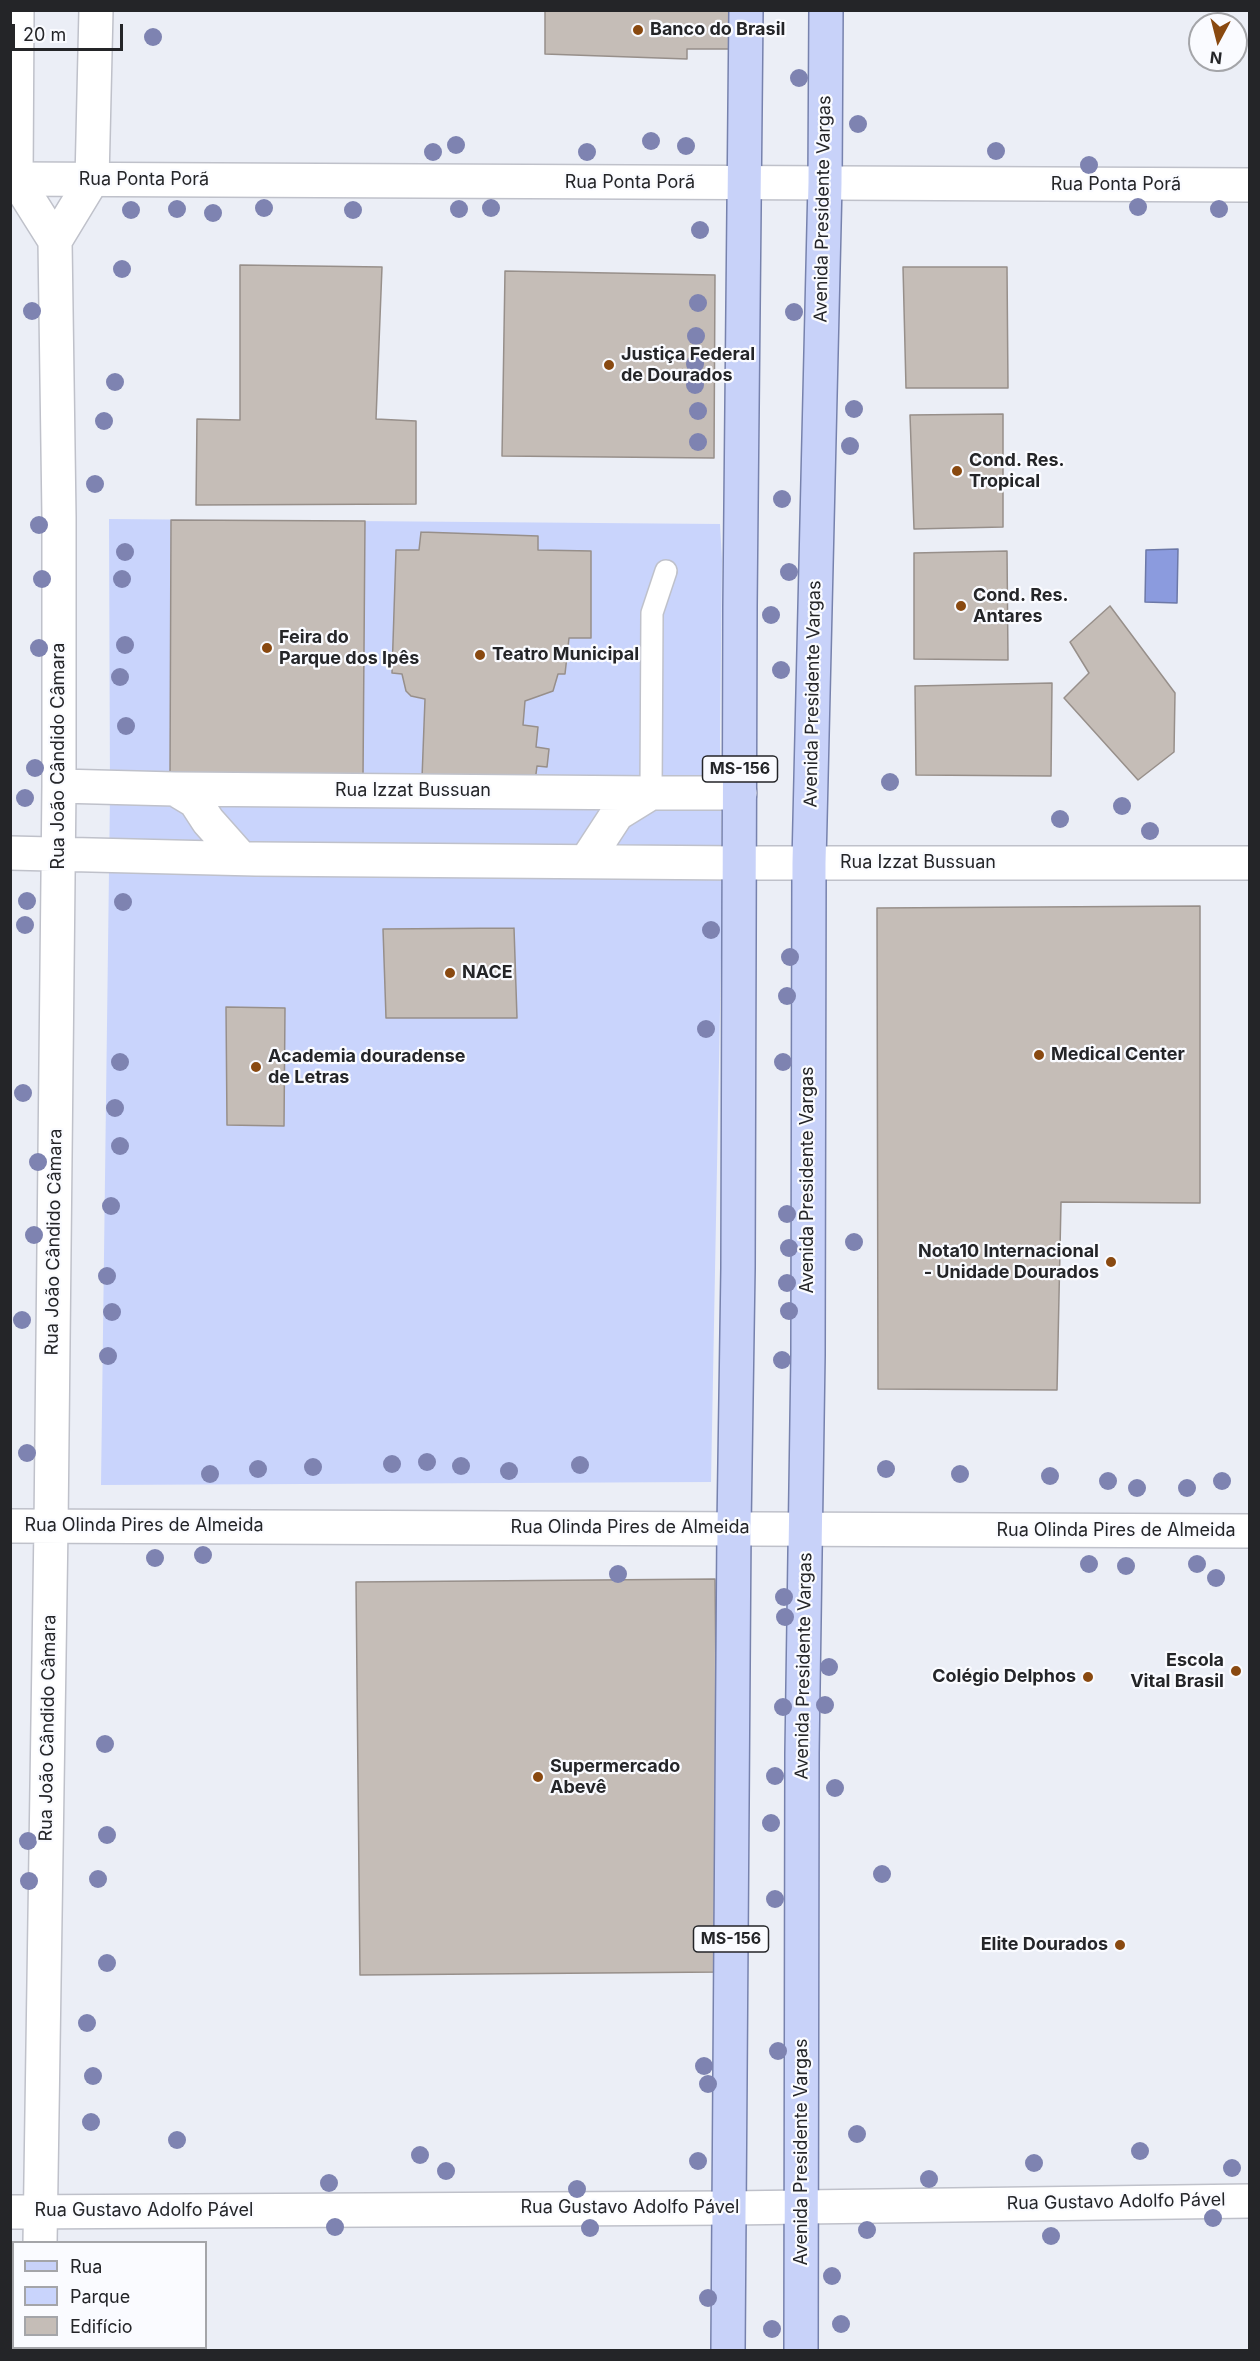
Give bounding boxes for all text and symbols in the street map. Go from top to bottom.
scale bar [15,12,126,50]
north arrow [1188,12,1248,72]
place label: Banco do Brasil [650,19,785,41]
marker: Banco do Brasil [631,23,645,37]
text: 20 m [23,24,66,45]
text: N [1209,47,1223,69]
street label: Avenida Presidente Vargas [810,95,836,323]
street label: Rua Ponta Porã [79,169,209,191]
street label: Rua Ponta Porã [565,172,695,194]
street label: Rua Ponta Porã [1051,174,1181,196]
place label: Justiça Federal de Dourados [621,344,755,386]
marker: Justiça Federal de Dourados [602,358,616,372]
place label: Cond. Res. Tropical [969,450,1065,492]
marker: Cond. Res. Tropical [950,464,964,478]
street label: Avenida Presidente Vargas [800,580,826,808]
place label: Cond. Res. Antares [973,585,1069,628]
marker: Cond. Res. Antares [954,599,968,613]
place label: Feira do Parque dos Ipês [279,627,419,670]
marker: Feira do Parque dos Ipês [260,641,274,655]
street label: Rua João Cândido Câmara [48,643,70,869]
place label: Teatro Municipal [492,644,639,666]
marker: Teatro Municipal [473,648,487,662]
road number: MS-156 [702,756,777,782]
street label: Rua Izzat Bussuan [335,780,491,802]
street label: Rua Izzat Bussuan [840,852,996,874]
place label: NACE [462,962,513,984]
marker: NACE [443,966,457,980]
place label: Medical Center [1051,1044,1185,1066]
place label: Academia douradense de Letras [268,1046,466,1088]
marker: Medical Center [1032,1048,1046,1062]
marker: Academia douradense de Letras [249,1060,263,1074]
street label: Avenida Presidente Vargas [797,1066,819,1294]
street label: Rua João Cândido Câmara [41,1128,67,1356]
place label: Nota10 Internacional - Unidade Dourados [918,1241,1099,1284]
marker: Nota10 Internacional - Unidade Dourados [1104,1255,1118,1269]
street label: Rua Olinda Pires de Almeida [24,1515,264,1537]
street label: Rua Olinda Pires de Almeida [510,1517,750,1539]
street label: Rua Olinda Pires de Almeida [996,1520,1236,1542]
street label: Avenida Presidente Vargas [791,1552,817,1780]
street label: Rua João Cândido Câmara [35,1614,61,1842]
place label: Escola Vital Brasil [1130,1650,1224,1692]
marker: Escola Vital Brasil [1229,1664,1243,1678]
place label: Colégio Delphos [932,1666,1076,1688]
marker: Colégio Delphos [1081,1670,1095,1684]
place label: Supermercado Abevê [550,1756,680,1798]
marker: Supermercado Abevê [531,1770,545,1784]
road number: MS-156 [694,1926,768,1952]
place label: Elite Dourados [981,1934,1108,1956]
marker: Elite Dourados [1113,1938,1127,1952]
street label: Avenida Presidente Vargas [791,2038,813,2266]
street label: Rua Gustavo Adolfo Pável [1006,2189,1226,2215]
street label: Rua Gustavo Adolfo Pável [521,2197,739,2219]
street label: Rua Gustavo Adolfo Pável [35,2200,253,2222]
legend [12,2241,207,2349]
text: Rua [70,2256,102,2277]
text: Parque [70,2286,130,2307]
text: Edifício [70,2316,133,2337]

